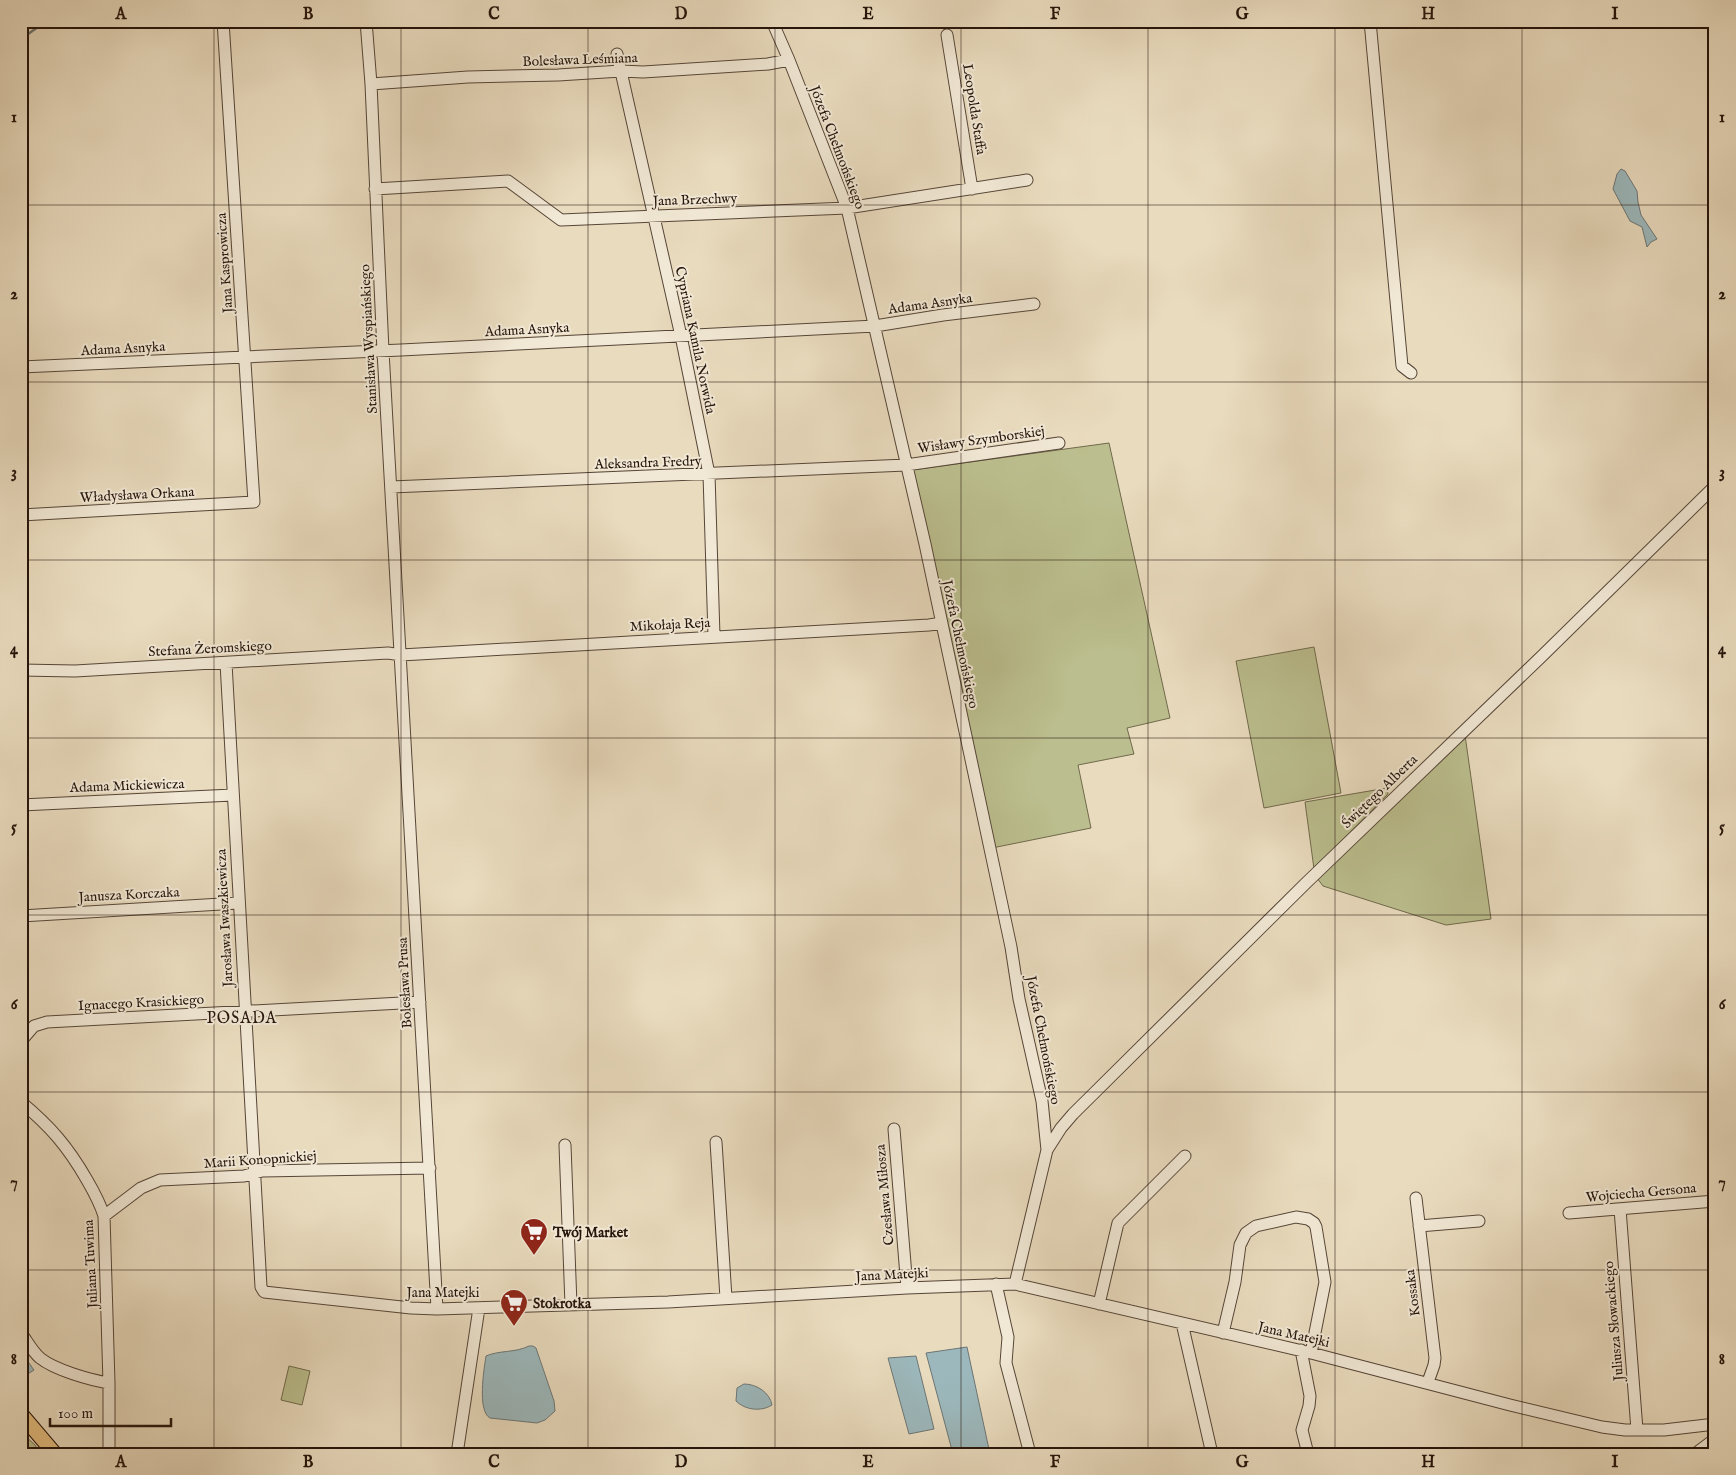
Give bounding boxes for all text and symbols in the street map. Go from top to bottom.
text: A [115,5,128,25]
text: B [303,5,314,25]
text: C [488,5,500,25]
text: D [675,5,688,25]
text: E [862,5,874,25]
text: F [1050,5,1061,25]
text: G [1236,5,1249,25]
text: H [1421,5,1435,25]
text: I [1612,5,1619,25]
street label: Bolesława Leśmiana [522,49,639,71]
street label: Leopolda Staffa [958,62,990,157]
street label: Józefa Chełmońskiego [804,81,869,212]
text: 1 [11,108,17,128]
text: 1 [1719,108,1725,128]
street label: Jana Brzechwy [650,190,738,211]
street label: Jana Kasprowicza [212,211,238,316]
street label: Stanisława Wyspiańskiego [356,263,382,414]
street label: Cypriana Kamila Norwida [671,265,720,417]
text: 2 [10,285,18,305]
text: 2 [1718,285,1726,305]
street label: Adama Asnyka [886,289,974,319]
street label: Adama Asnyka [483,319,571,341]
street label: Adama Asnyka [79,338,167,360]
street label: Wisławy Szymborskiej [916,422,1046,458]
street label: Aleksandra Fredry [593,452,702,474]
text: 3 [11,463,17,483]
text: 3 [1719,463,1725,483]
street label: Władysława Orkana [79,483,196,507]
street label: Józefa Chełmońskiego [937,576,983,711]
street label: Mikołaja Reja [629,614,712,636]
street label: Stefana Żeromskiego [148,637,273,661]
text: 4 [10,640,19,660]
text: 4 [1718,640,1727,660]
street label: Świętego Alberta [1337,750,1422,833]
street label: Adama Mickiewicza [68,775,186,797]
text: 5 [11,818,17,838]
text: 5 [1719,818,1725,838]
street label: Jarosława Iwaszkiewicza [212,847,238,990]
street label: Janusza Korczaka [76,883,181,907]
street label: Bolesława Prusa [394,936,416,1029]
street label: Józefa Chełmońskiego [1021,972,1064,1107]
street label: Ignacego Krasickiego [77,991,205,1015]
text: 6 [11,995,19,1015]
text: 6 [1719,995,1727,1015]
district label: POSADA [207,1009,278,1029]
street label: Czesława Miłosza [872,1143,898,1246]
street label: Marii Konopnickiej [203,1147,317,1173]
text: 7 [10,1173,18,1193]
text: 7 [1718,1173,1726,1193]
street label: Wojciecha Gersona [1585,1179,1698,1207]
supermarket icon: Twój Market [519,1217,549,1256]
street label: Juliana Tuwima [80,1218,102,1311]
place label: Twój Market [552,1224,628,1242]
street label: Juliusza Słowackiego [1600,1260,1628,1384]
street label: Jana Matejki [853,1264,929,1286]
street label: Kossaka [1401,1267,1425,1317]
street label: Jana Matejki [405,1284,480,1302]
supermarket icon: Stokrotka [499,1288,529,1327]
place label: Stokrotka [533,1295,592,1313]
street label: Jana Matejki [1254,1318,1332,1352]
text: 8 [11,1350,17,1370]
text: 8 [1719,1350,1725,1370]
scale bar [50,1395,171,1427]
text: 100 m [58,1404,94,1423]
text: A [115,1453,128,1473]
text: B [303,1453,314,1473]
text: C [488,1453,500,1473]
text: D [675,1453,688,1473]
text: E [862,1453,874,1473]
text: F [1050,1453,1061,1473]
text: G [1236,1453,1249,1473]
text: H [1421,1453,1435,1473]
text: I [1612,1453,1619,1473]

